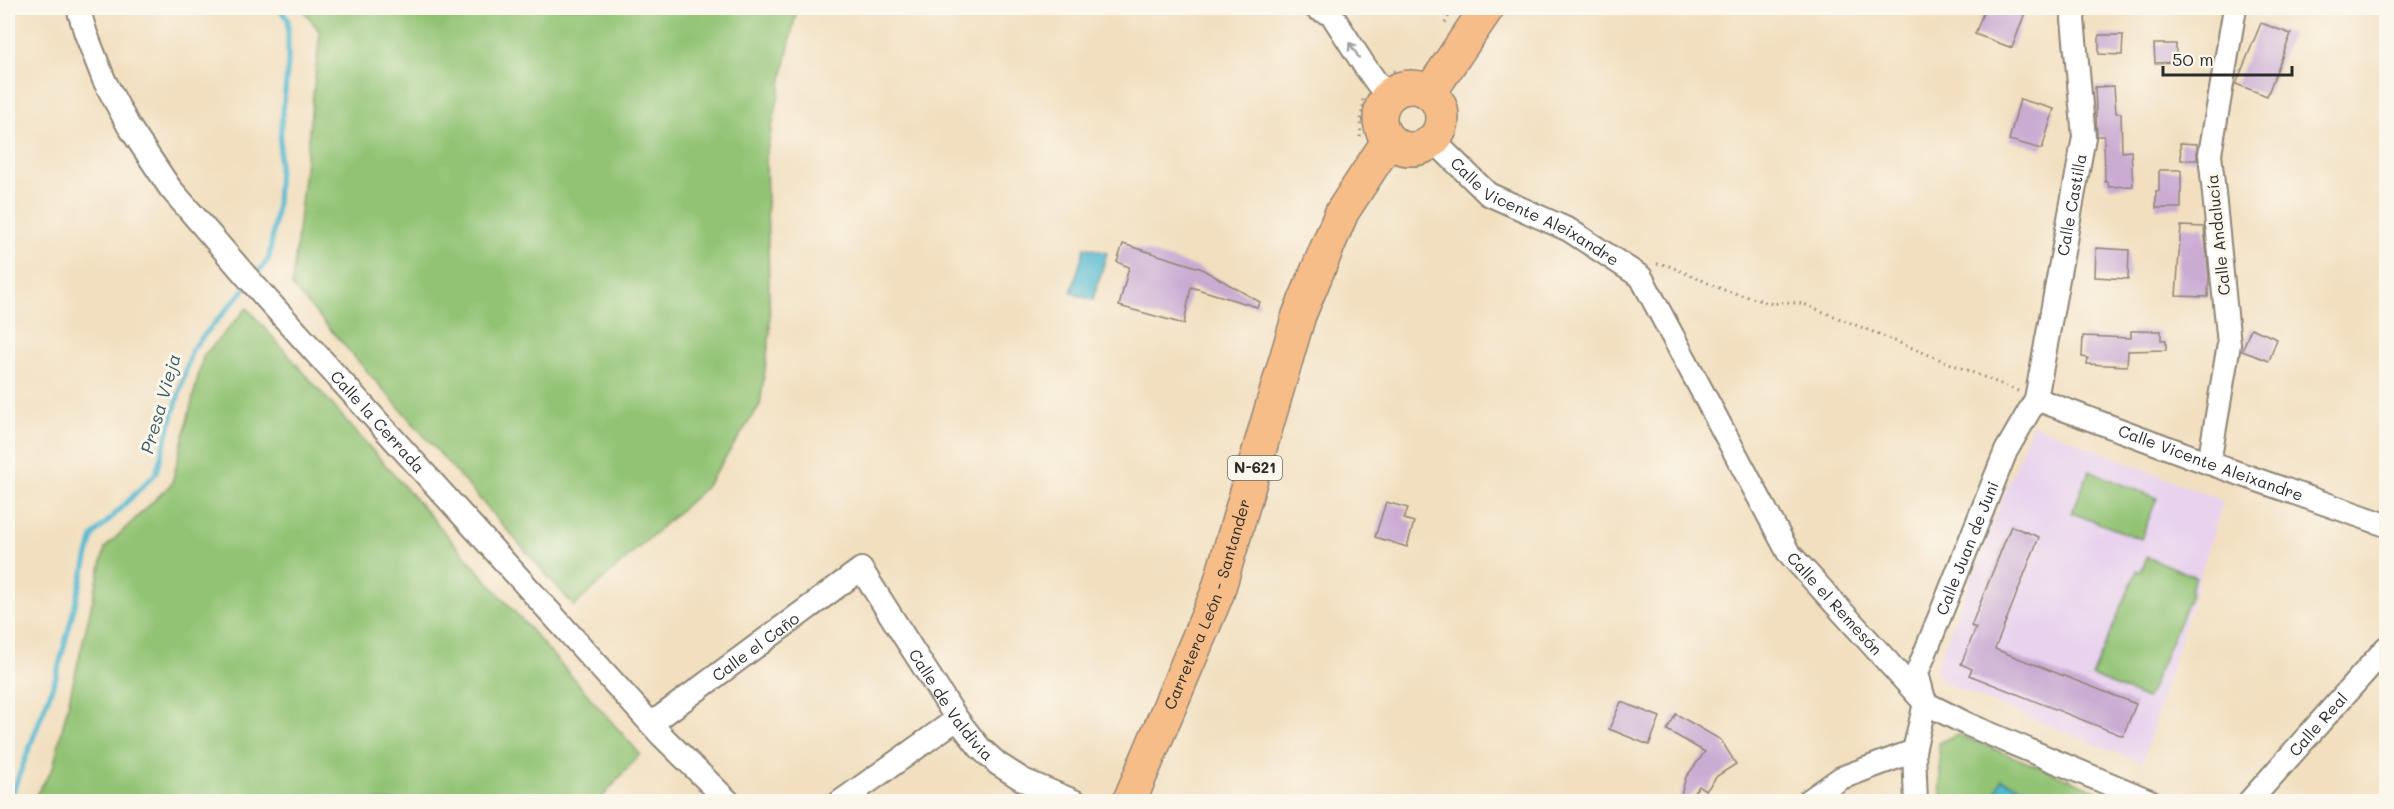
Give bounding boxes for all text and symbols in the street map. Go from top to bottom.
scale bar [2163,39,2292,77]
one-way arrow [1347,41,1360,58]
text: 50 m [2172,47,2214,71]
street label: Calle Vicente Aleixandre [1446,152,1623,270]
street label: Calle Castilla [2051,152,2091,258]
street label: Calle Andalucía [2201,173,2234,297]
water label: Presa Vieja [134,351,186,456]
street label: Calle la Cerrada [326,366,430,477]
street label: Calle Vicente Aleixandre [2116,419,2306,505]
road number: N-621 [1228,456,1282,480]
street label: Calle Juan de Juni [1930,478,2003,618]
street label: Carretera León - Santander [1158,496,1254,712]
street label: Calle el Remesón [1783,547,1887,659]
street label: Calle el Caño [707,607,803,686]
street label: Calle de Valdivia [905,645,998,765]
street label: Calle Real [2284,688,2352,760]

